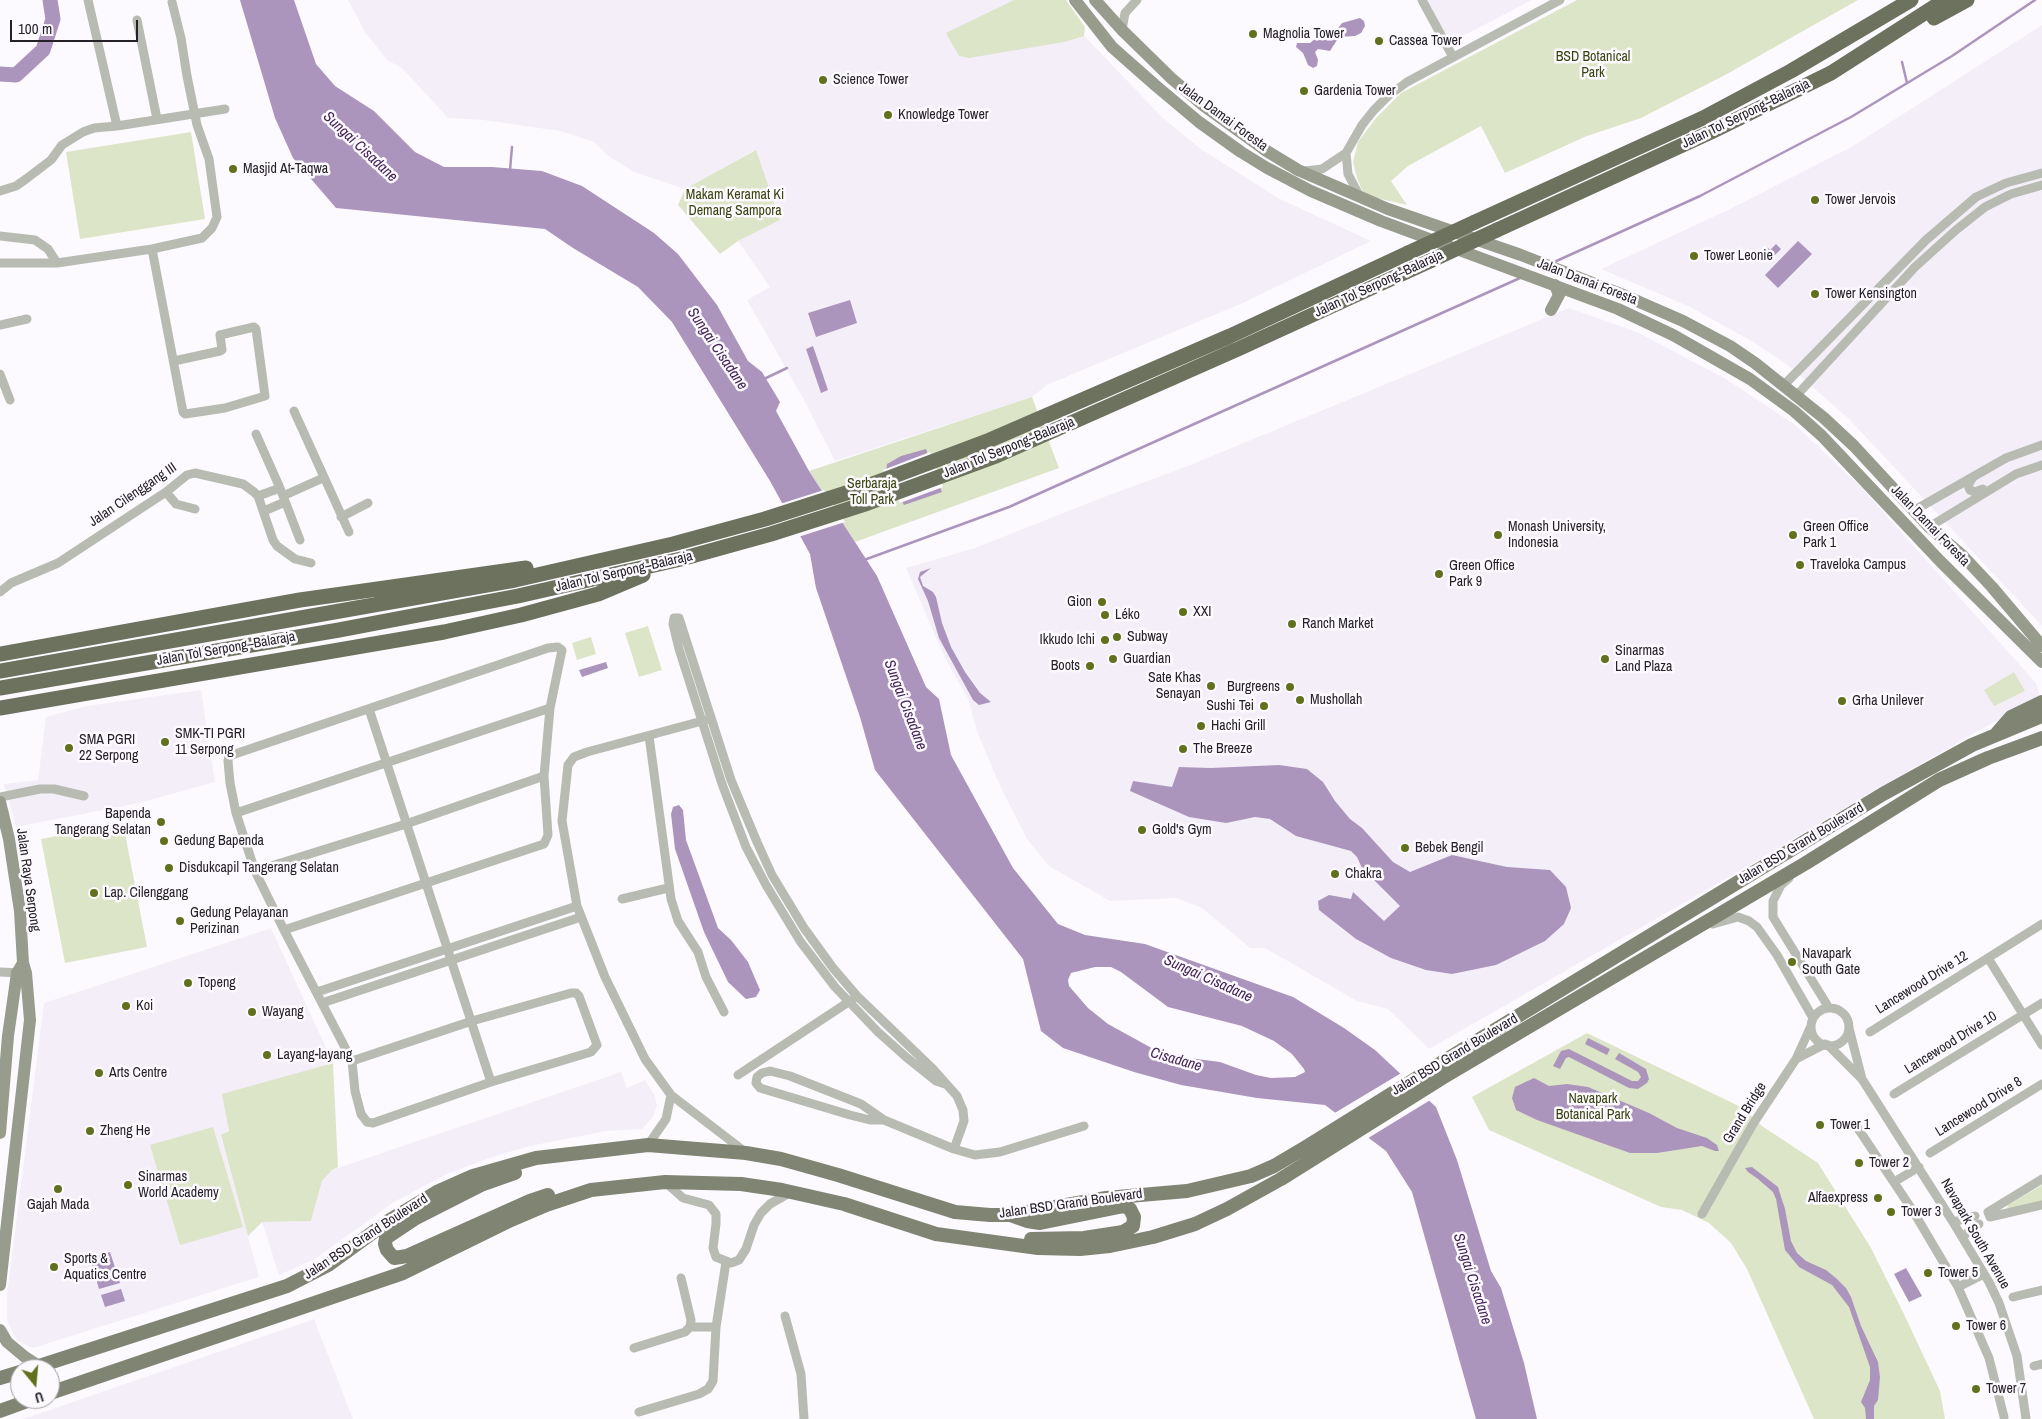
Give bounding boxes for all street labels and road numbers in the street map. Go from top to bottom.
street label: Jalan Tol Serpong–Balaraja [1679,76,1813,152]
street label: Jalan Damai Foresta [1175,79,1271,155]
street label: Jalan Tol Serpong–Balaraja [1312,247,1446,321]
street label: Jalan Damai Foresta [1535,255,1639,309]
street label: Jalan Tol Serpong–Balaraja [941,414,1077,482]
street label: Jalan Cilenggang III [86,459,180,531]
street label: Jalan Damai Foresta [1887,482,1973,570]
street label: Jalan Tol Serpong–Balaraja [554,548,694,596]
street label: Jalan Tol Serpong–Balaraja [155,629,297,669]
street label: Jalan BSD Grand Boulevard [1735,800,1867,888]
street label: Jalan Raya Serpong [12,827,44,933]
street label: Lancewood Drive 12 [1873,948,1971,1018]
street label: Lancewood Drive 10 [1902,1008,2000,1078]
street label: Jalan BSD Grand Boulevard [1389,1011,1521,1099]
street label: Lancewood Drive 8 [1933,1074,2025,1140]
street label: Grand Bridge [1720,1079,1770,1147]
street label: Navapark South Avenue [1937,1176,2013,1292]
street label: Jalan BSD Grand Boulevard [998,1186,1144,1222]
street label: Jalan BSD Grand Boulevard [301,1191,431,1283]

